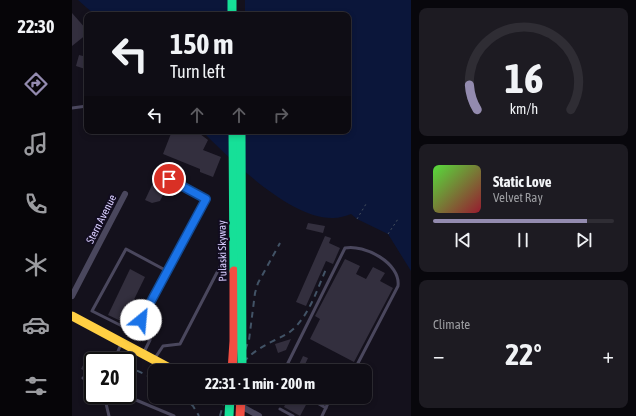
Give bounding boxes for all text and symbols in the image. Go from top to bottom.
text: 22:30 [17,16,55,37]
icon: left [104,28,156,80]
text: 150 m [170,28,233,60]
text: 16 [504,54,543,102]
text: Turn left [170,61,225,82]
icon: directions [22,70,50,98]
text: km/h [509,101,538,117]
icon: left [144,104,166,126]
icon: ahead [186,104,208,126]
icon: ahead [228,104,250,126]
icon: right [270,104,292,126]
icon: music [22,130,50,158]
pin [152,162,186,196]
icon: arrive [158,168,180,190]
text: Static Love [493,173,552,190]
icon: phone [22,190,50,218]
text: Velvet Ray [493,190,543,205]
street label: Stern Avenue [84,193,118,245]
street label: Pulaski Skyway [215,220,229,282]
icon: previous [452,229,474,251]
icon: pause [512,229,534,251]
icon: next [573,229,595,251]
icon: climate [22,251,50,279]
position arrow [120,299,162,341]
icon: car [22,311,50,339]
text: Climate [433,317,470,332]
text: 22° [505,337,542,371]
text: − [433,342,444,368]
text: + [603,342,614,368]
speed limit sign: 20 [84,352,136,404]
icon: filters [22,372,50,400]
text: 22:31 · 1 min · 200 m [205,375,315,392]

